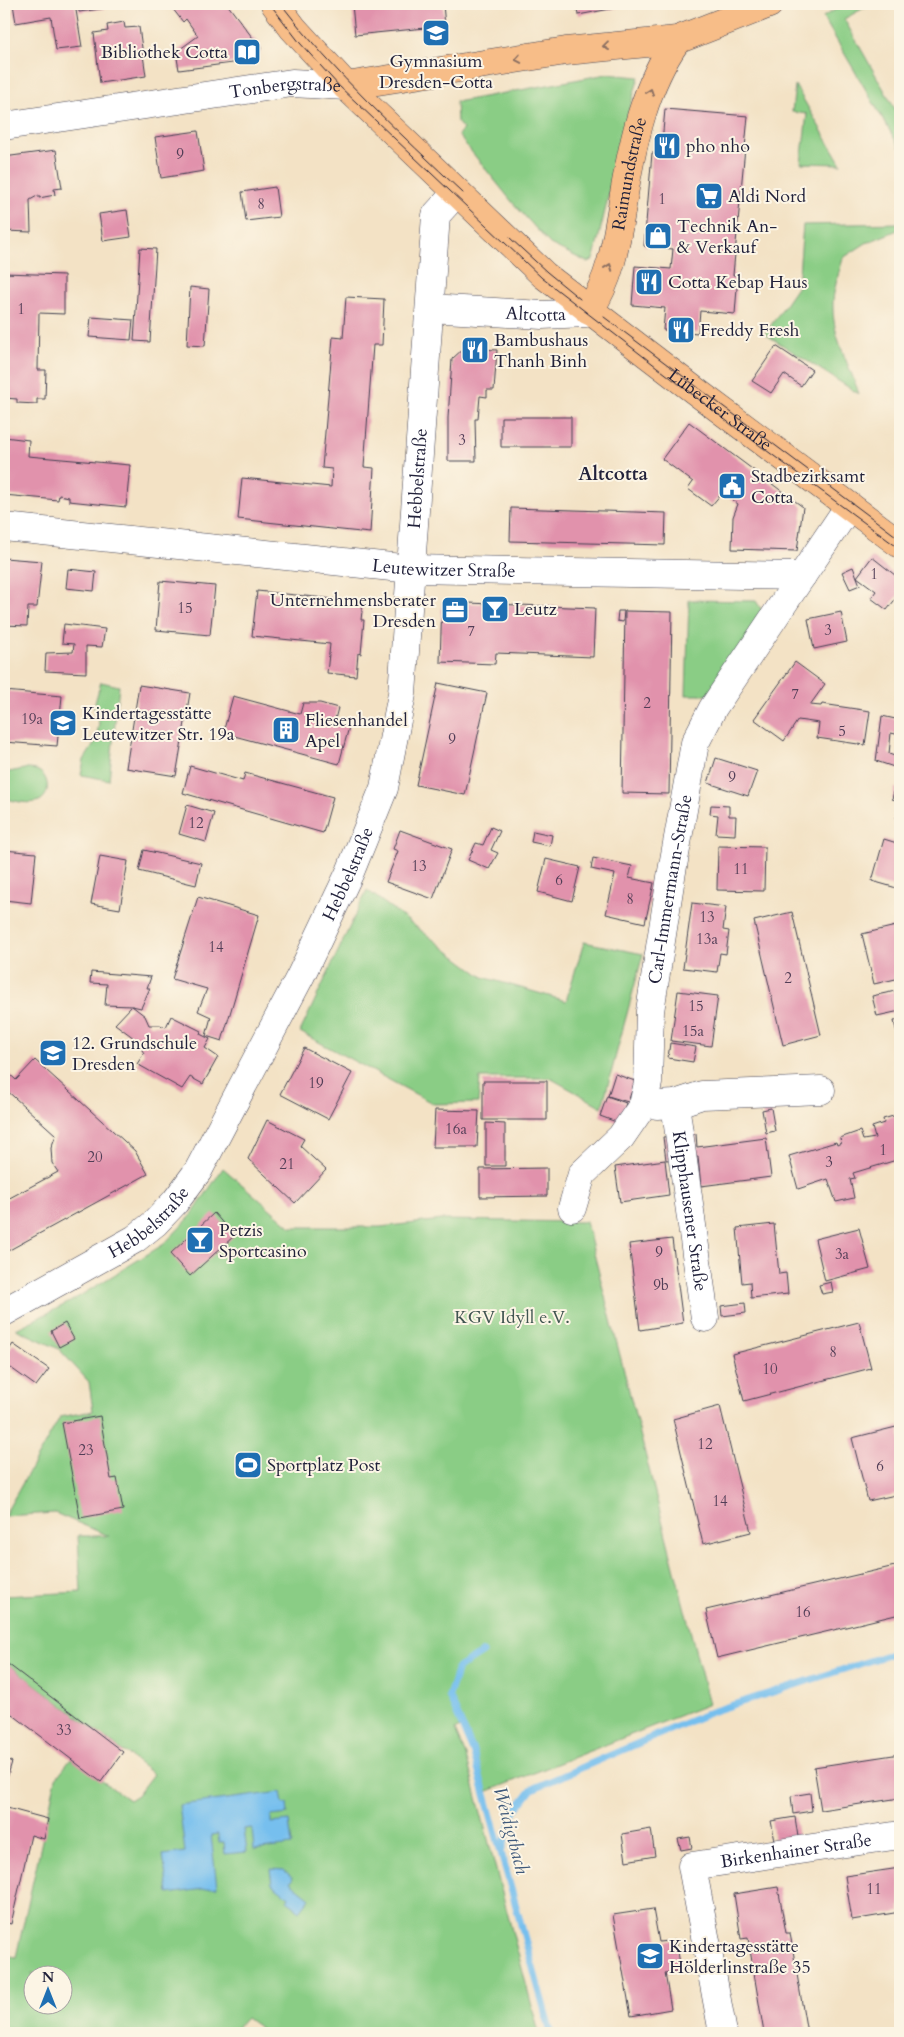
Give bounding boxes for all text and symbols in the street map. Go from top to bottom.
school or university icon: Gymnasium Dresden-Cotta [421,18,451,48]
library icon: Bibliothek Cotta [232,37,262,67]
place label: Bibliothek Cotta [101,40,228,65]
one-way arrow [602,40,610,51]
place label: Gymnasium Dresden-Cotta [379,49,493,95]
one-way arrow [513,53,522,63]
street label: Tonbergstraße [227,70,342,105]
one-way arrow [644,88,654,97]
street label: Raimundstraße [606,114,653,233]
restaurant icon: pho nho [652,131,682,161]
place label: pho nho [686,134,750,159]
house number: 9 [176,144,184,164]
supermarket icon: Aldi Nord [694,181,724,211]
place label: Aldi Nord [728,184,807,209]
house number: 1 [658,189,666,209]
house number: 8 [257,194,265,214]
place label: Technik An- & Verkauf [677,214,777,260]
shop icon: Technik An- & Verkauf [643,221,673,251]
one-way arrow [603,263,613,272]
restaurant icon: Cotta Kebap Haus [634,267,664,297]
place label: Cotta Kebap Haus [668,270,808,295]
house number: 1 [17,299,25,319]
street label: Altcotta [505,301,567,328]
restaurant icon: Freddy Fresh [666,315,696,345]
place label: Freddy Fresh [700,318,800,343]
place label: Bambushaus Thanh Binh [494,328,588,374]
restaurant icon: Bambushaus Thanh Binh [460,335,490,365]
street label: Lübecker Straße [663,363,777,457]
street label: Hebbelstraße [402,428,434,530]
house number: 3 [458,430,466,450]
district label: Altcotta [578,461,648,487]
place label: Stadbezirksamt Cotta [751,464,865,510]
public building icon: Stadbezirksamt Cotta [717,471,747,501]
street label: Leutewitzer Straße [371,553,516,584]
house number: 1 [870,564,878,584]
place label: Unternehmensberater Dresden [270,588,437,634]
bar icon: Leutz [480,594,510,624]
office icon: Unternehmensberater Dresden [440,595,470,625]
place label: Leutz [514,597,557,622]
house number: 15 [177,598,193,618]
house number: 3 [824,620,832,640]
house number: 7 [467,621,475,641]
house number: 7 [791,684,799,704]
house number: 2 [643,693,651,713]
place label: Kindertagesstätte Leutewitzer Str. 19a [82,701,235,747]
school or university icon: Kindertagesstätte Leutewitzer Str. 19a [48,708,78,738]
place label: Fliesenhandel Apel [305,708,408,754]
house number: 19a [21,709,43,729]
building icon: Fliesenhandel Apel [271,715,301,745]
house number: 5 [838,721,846,741]
house number: 9 [448,729,456,749]
house number: 9 [728,767,736,787]
street label: Carl-Immermann-Straße [642,793,699,986]
house number: 12 [188,813,204,833]
street label: Hebbelstraße [316,823,380,925]
house number: 13 [411,856,427,876]
house number: 11 [733,859,749,879]
house number: 6 [555,870,563,890]
house number: 8 [626,889,634,909]
house number: 13 [699,907,715,927]
house number: 13a [696,929,718,949]
house number: 14 [208,937,224,957]
house number: 2 [784,968,792,988]
house number: 15 [688,996,704,1016]
house number: 15a [682,1021,704,1041]
place label: 12. Grundschule Dresden [72,1031,197,1077]
school or university icon: 12. Grundschule Dresden [38,1038,68,1068]
house number: 19 [308,1073,324,1093]
house number: 16a [445,1119,467,1139]
street label: Klipphausener Straße [666,1129,713,1293]
house number: 1 [879,1140,887,1160]
house number: 20 [87,1147,103,1167]
house number: 3 [825,1152,833,1172]
house number: 21 [279,1154,295,1174]
street label: Hebbelstraße [104,1182,195,1265]
place label: Petzis Sportcasino [219,1218,307,1264]
bar icon: Petzis Sportcasino [185,1225,215,1255]
house number: 9 [655,1242,663,1262]
house number: 3a [835,1244,850,1264]
house number: 9b [653,1275,669,1295]
park label: KGV Idyll e.V. [454,1305,570,1330]
house number: 8 [829,1342,837,1362]
house number: 10 [762,1359,778,1379]
house number: 12 [697,1434,713,1454]
house number: 23 [78,1440,94,1460]
sports icon: Sportplatz Post [233,1450,263,1480]
place label: Sportplatz Post [267,1453,380,1478]
house number: 6 [876,1456,884,1476]
house number: 14 [712,1491,728,1511]
house number: 16 [795,1602,811,1622]
house number: 33 [56,1720,72,1740]
water label: Weidigtbach [487,1783,535,1877]
street label: Birkenhainer Straße [719,1827,873,1875]
house number: 11 [866,1879,882,1899]
place label: Kindertagesstätte Hölderlinstraße 35 [669,1934,811,1980]
school or university icon: Kindertagesstätte Hölderlinstraße 35 [635,1941,665,1971]
north arrow [22,1964,72,2014]
text: N [42,1968,54,1987]

